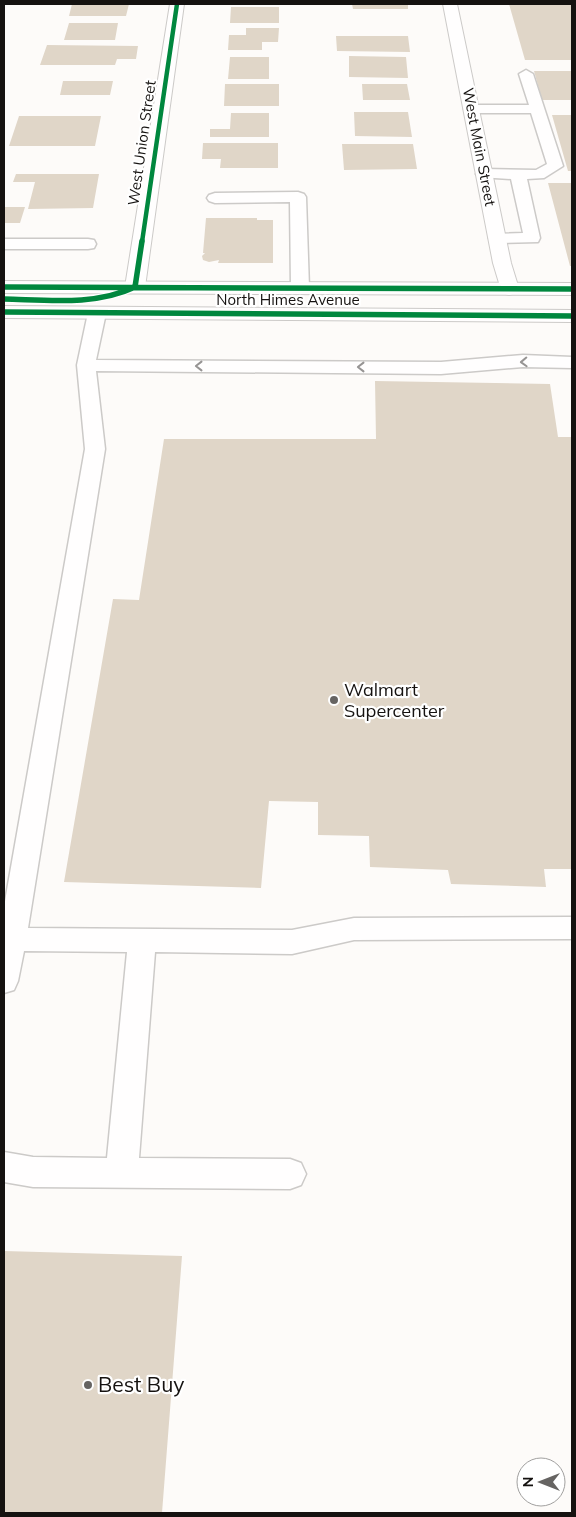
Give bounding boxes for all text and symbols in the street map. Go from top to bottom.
street label: West Union Street [123,79,160,207]
street label: West Main Street [459,86,500,208]
street label: North Himes Avenue [216,290,360,309]
one-way arrow [519,356,527,367]
one-way arrow [195,361,202,371]
one-way arrow [357,362,365,372]
place label: Walmart Supercenter [344,678,445,722]
marker: Walmart Supercenter [328,694,340,706]
place label: Best Buy [98,1371,184,1397]
marker: Best Buy [82,1379,94,1391]
north arrow [516,1457,566,1507]
text: N [519,1477,537,1487]

